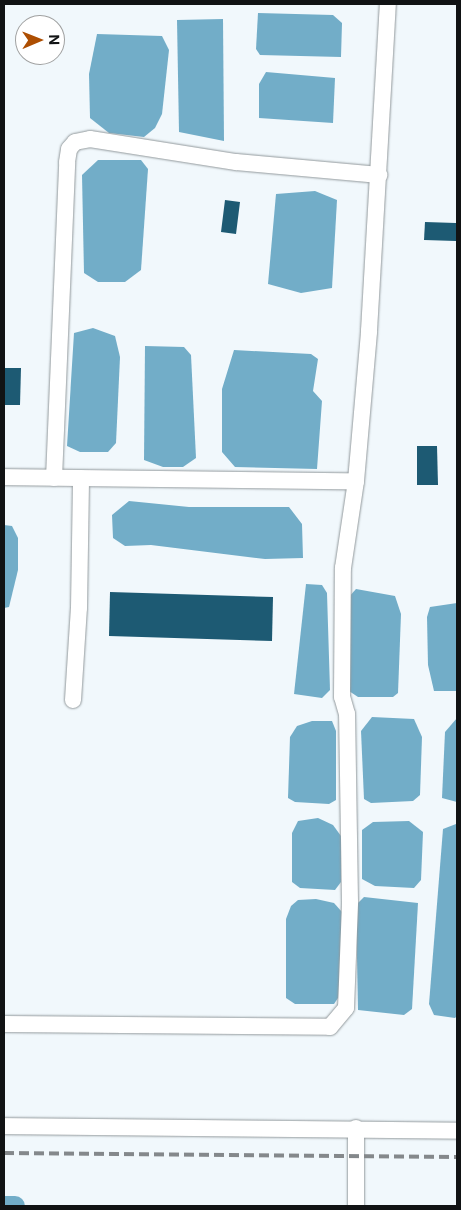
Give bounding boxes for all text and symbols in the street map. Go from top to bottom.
north arrow [15,15,65,65]
text: N [46,34,63,45]

